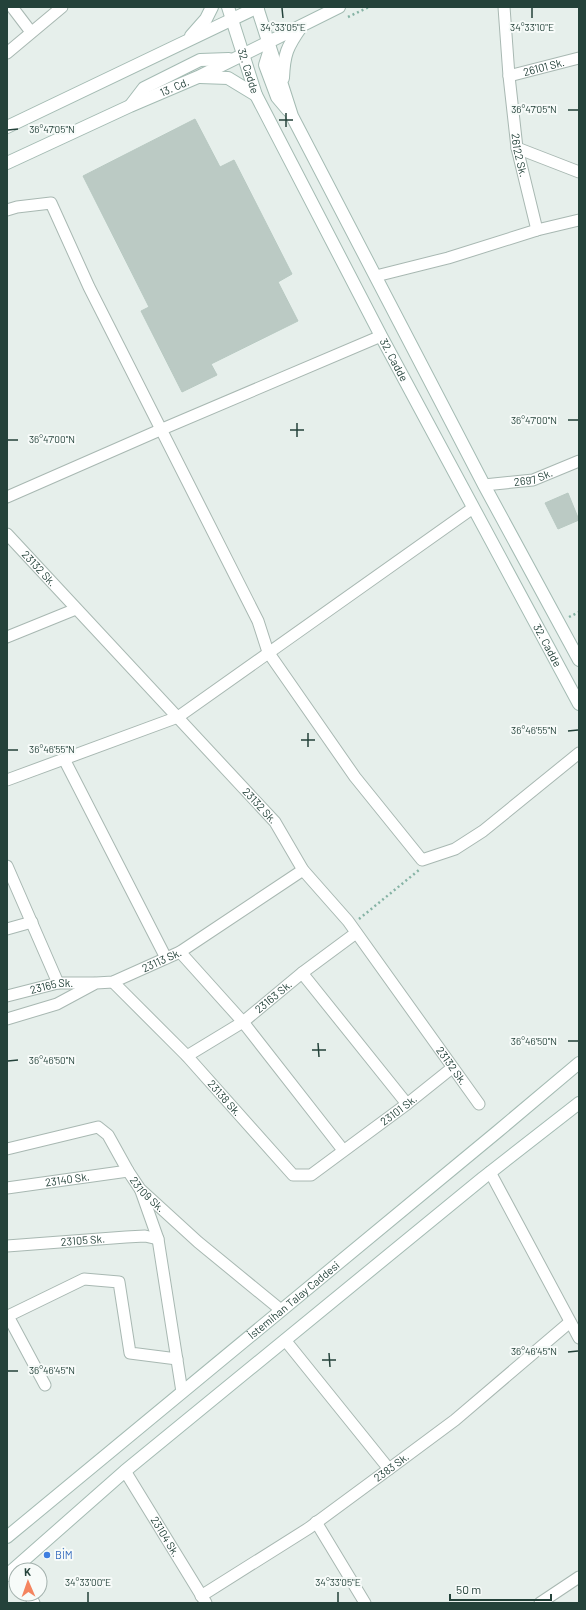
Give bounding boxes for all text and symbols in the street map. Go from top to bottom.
text: 34°33'05"E [260,21,306,33]
text: 34°33'10"E [510,21,554,33]
street label: 32. Cadde [235,46,262,95]
street label: 26101 Sk. [522,55,566,78]
street label: 13. Cd. [158,75,191,99]
text: 36°47'05"N [511,103,557,115]
text: 36°47'05"N [29,123,75,135]
street label: 26122 Sk. [509,133,531,178]
street label: 32. Cadde [377,336,411,384]
text: 36°47'00"N [511,414,557,426]
text: 36°47'00"N [29,433,75,445]
street label: 2697 Sk. [513,466,554,488]
street label: 23132 Sk. [20,547,59,589]
street label: 32. Cadde [531,621,565,669]
text: 36°46'55"N [511,724,557,736]
text: 36°46'55"N [29,743,75,755]
street label: 23132 Sk. [240,785,280,826]
street label: 23113 Sk. [140,945,183,974]
street label: 23165 Sk. [29,976,73,996]
street label: 23163 Sk. [252,977,294,1015]
text: 36°46'50"N [511,1035,557,1047]
street label: 23132 Sk. [434,1044,470,1087]
text: 36°46'50"N [29,1054,75,1066]
street label: 23138 Sk. [205,1077,244,1118]
street label: 23101 Sk. [377,1092,419,1128]
street label: 23140 Sk. [44,1169,90,1189]
street label: 23109 Sk. [128,1174,168,1214]
street label: 23105 Sk. [60,1232,105,1248]
street label: İstemihan Talay Caddesi [244,1258,342,1341]
text: 36°46'45"N [511,1345,557,1357]
text: 36°46'45"N [29,1364,75,1376]
street label: 2383 Sk. [371,1450,411,1484]
street label: 23104 Sk. [148,1514,183,1559]
place label: BİM [55,1547,73,1561]
marker: BİM [42,1550,52,1560]
north arrow [8,1562,48,1602]
text: K [24,1565,31,1578]
text: 34°33'00"E [65,1576,111,1588]
text: 34°33'05"E [315,1576,361,1588]
scale bar [450,1576,551,1602]
text: 50 m [456,1582,481,1596]

